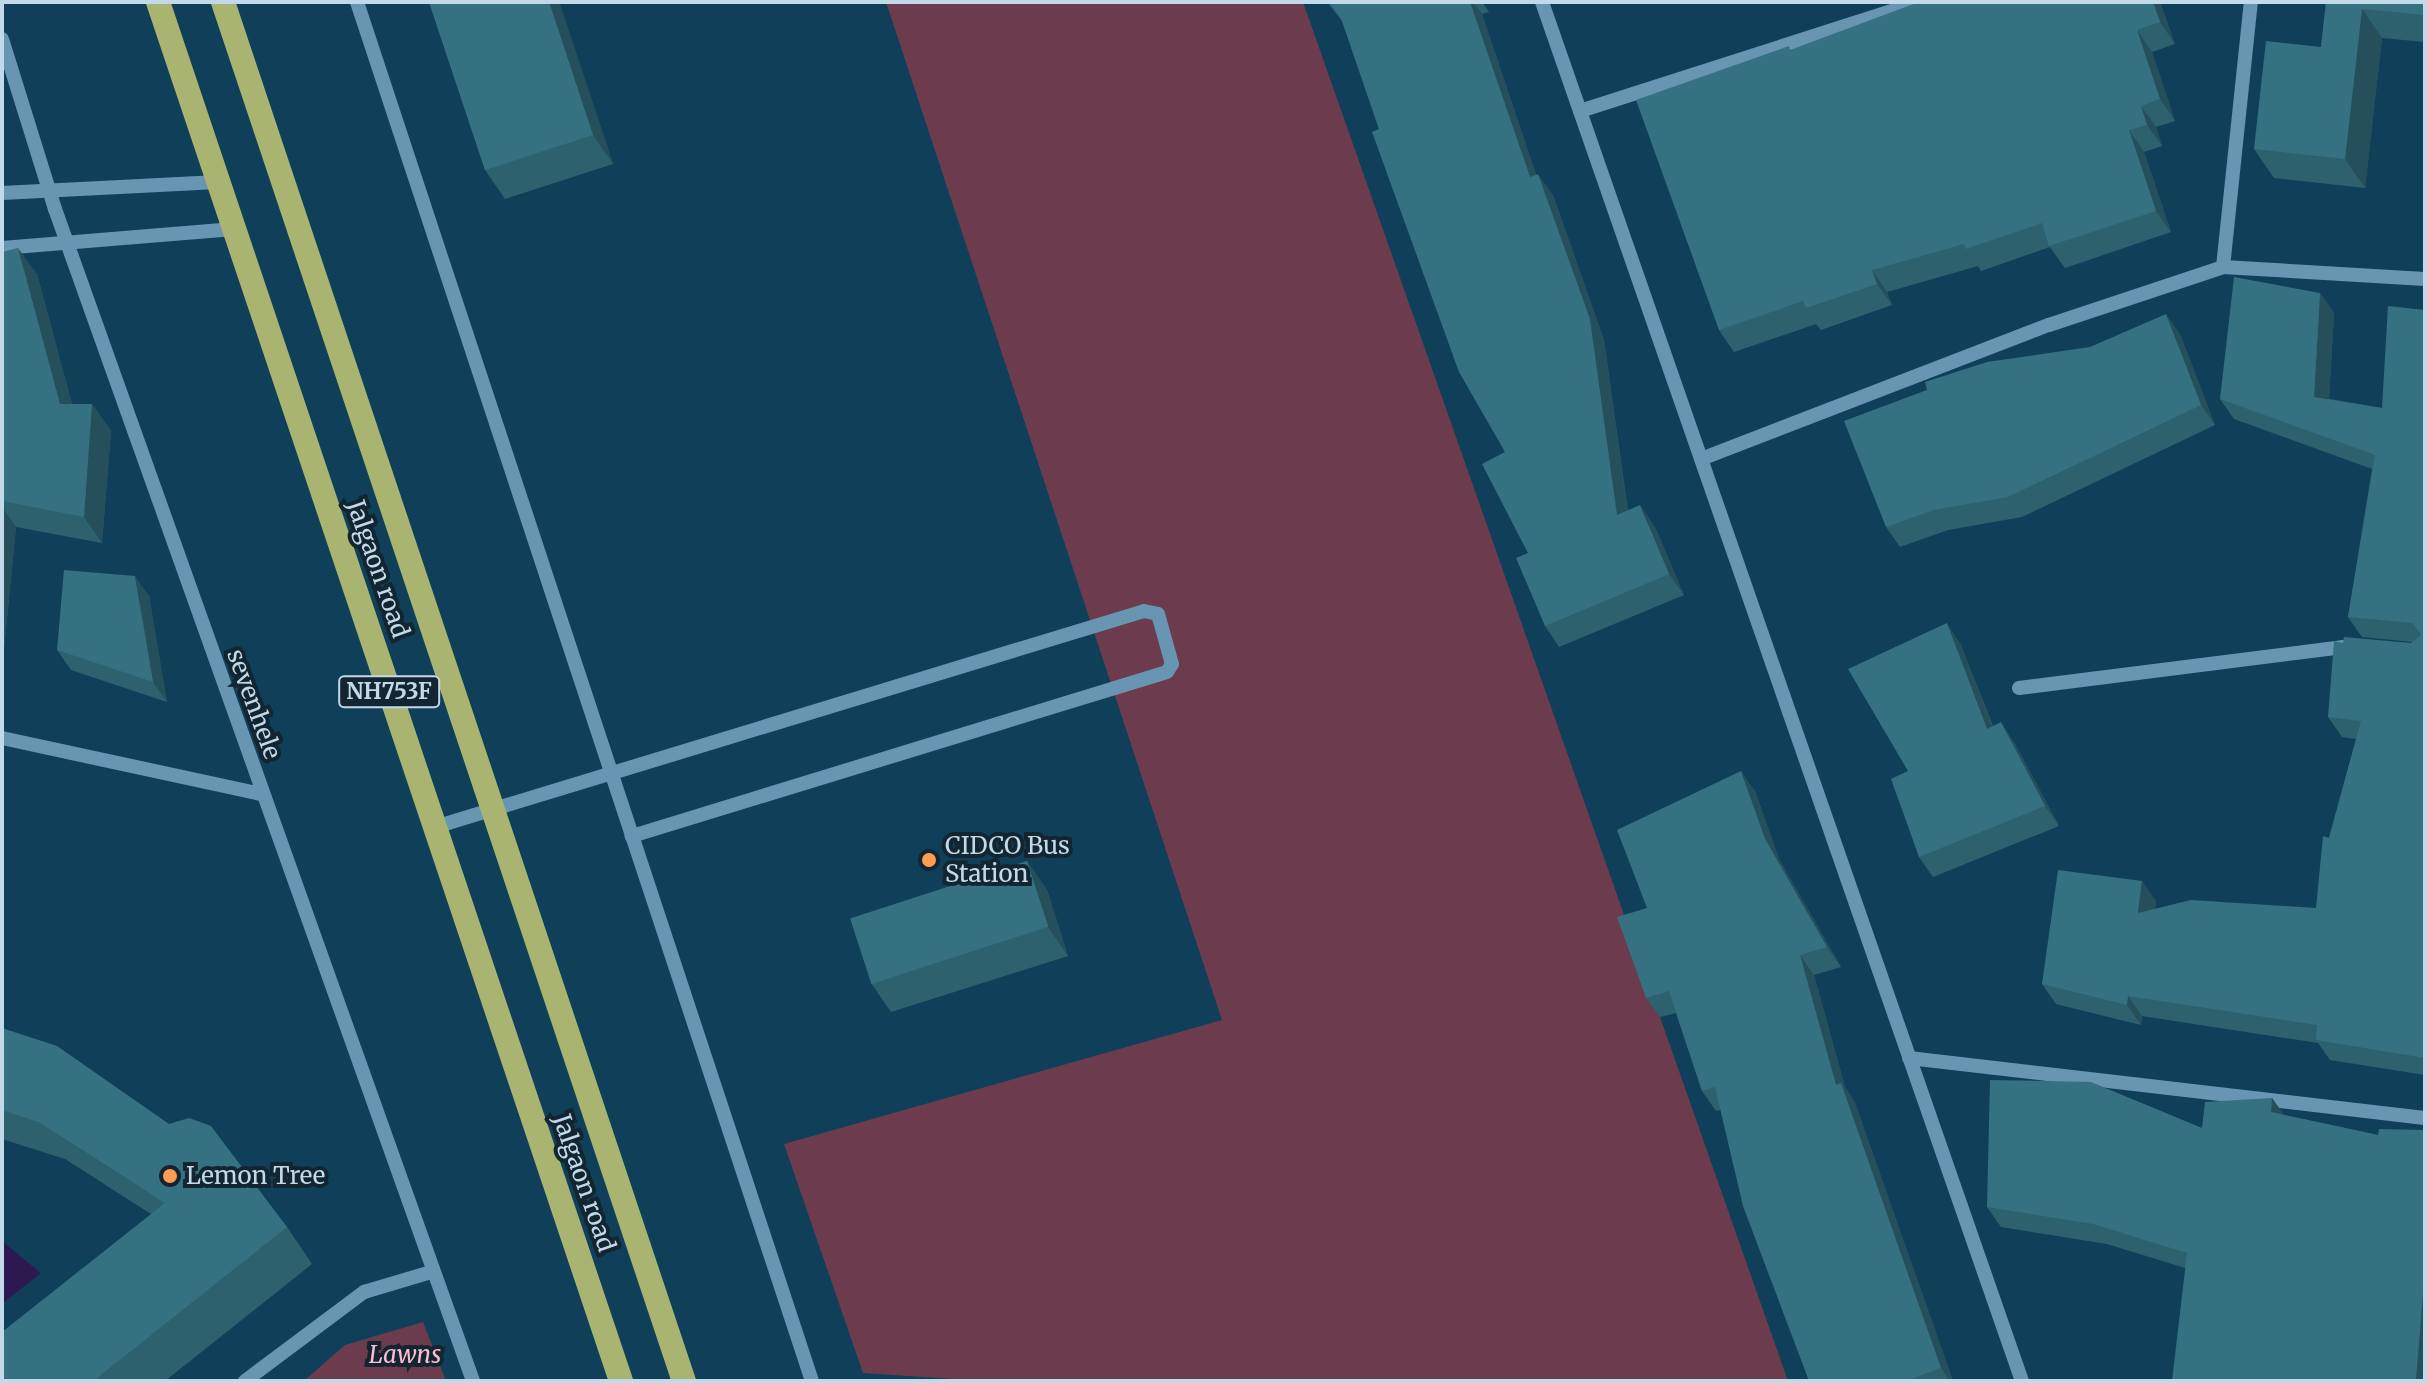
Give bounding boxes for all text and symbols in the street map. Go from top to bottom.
street label: Jalgaon road [341,497,415,641]
street label: sevenhele [221,645,287,763]
road number: NH753F [337,674,441,710]
place label: CIDCO Bus Station [945,832,1070,888]
marker: CIDCO Bus Station [920,851,938,869]
street label: Jalgaon road [547,1111,621,1255]
place label: Lemon Tree [186,1162,325,1190]
marker: Lemon Tree [161,1167,179,1185]
park label: Lawns [369,1341,441,1369]

